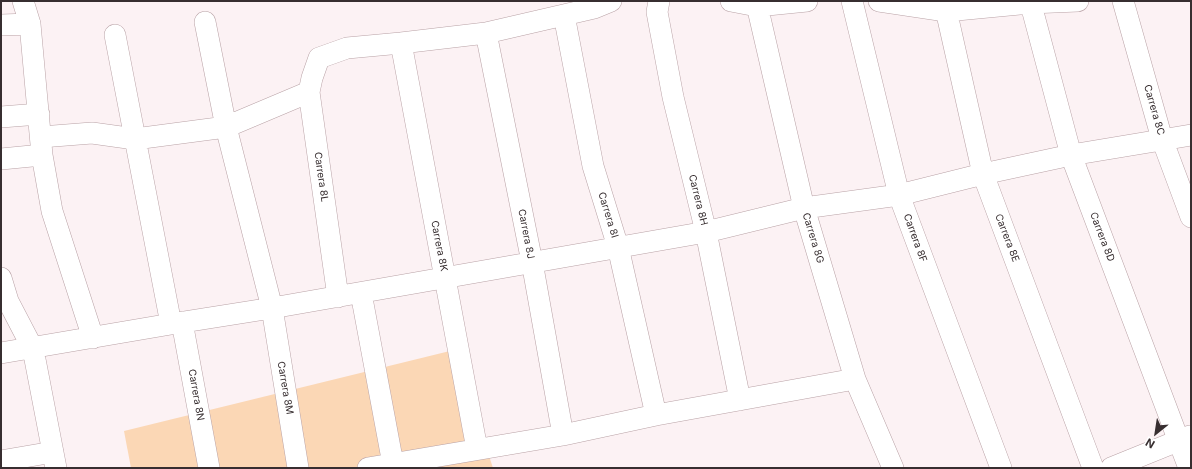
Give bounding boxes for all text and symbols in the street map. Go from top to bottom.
street label: Carrera 8C [1141,83,1167,137]
street label: Carrera 8L [312,151,330,203]
street label: Carrera 8H [686,173,710,227]
street label: Carrera 8I [595,191,621,239]
street label: Carrera 8J [515,208,537,260]
street label: Carrera 8G [800,211,826,265]
street label: Carrera 8D [1087,211,1117,263]
street label: Carrera 8F [901,212,929,264]
street label: Carrera 8E [992,212,1022,264]
street label: Carrera 8K [428,220,450,272]
street label: Carrera 8M [274,361,296,415]
street label: Carrera 8N [186,368,206,422]
north arrow [1136,413,1176,453]
text: N [1143,435,1157,452]

